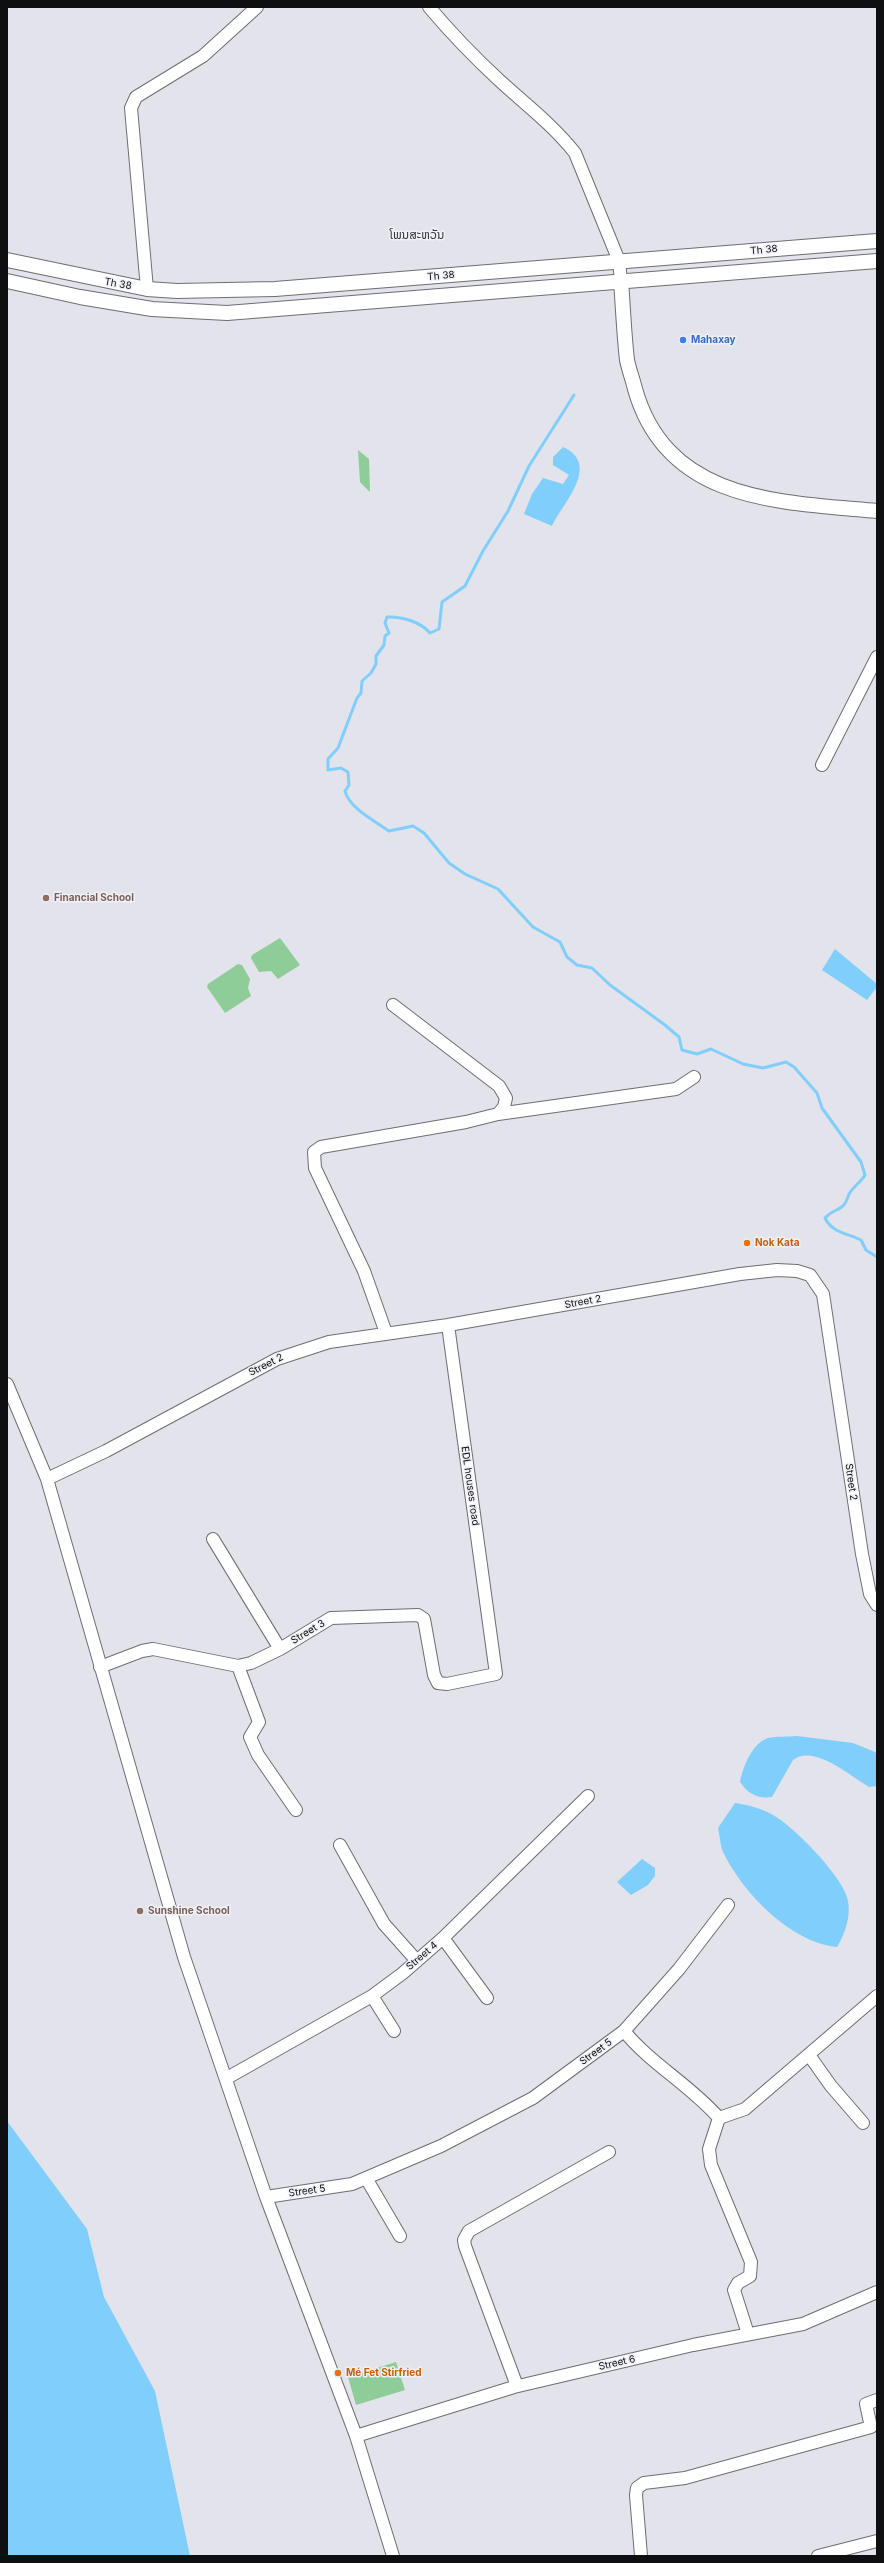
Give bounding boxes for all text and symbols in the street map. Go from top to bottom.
district label: ໂພນສະຫວັນ [390,228,444,242]
street label: Th 38 [750,243,778,257]
street label: Th 38 [427,269,455,283]
street label: Th 38 [103,276,133,292]
place label: Mahaxay [691,334,736,346]
marker: Mahaxay [678,335,688,345]
place label: Financial School [54,892,134,904]
marker: Financial School [41,893,51,903]
place label: Nok Kata [755,1237,799,1249]
marker: Nok Kata [742,1238,752,1248]
street label: Street 2 [564,1293,602,1311]
street label: Street 2 [247,1351,285,1379]
street label: EDL houses road [458,1445,482,1527]
street label: Street 2 [842,1463,860,1501]
street label: Street 3 [289,1617,327,1647]
place label: Sunshine School [148,1905,230,1917]
marker: Sunshine School [135,1906,145,1916]
street label: Street 4 [404,1939,440,1973]
street label: Street 5 [577,2036,615,2068]
street label: Street 5 [288,2182,326,2200]
street label: Street 6 [598,2353,636,2373]
place label: Mé Fet Stirfried [346,2367,421,2379]
marker: Mé Fet Stirfried [333,2368,343,2378]

